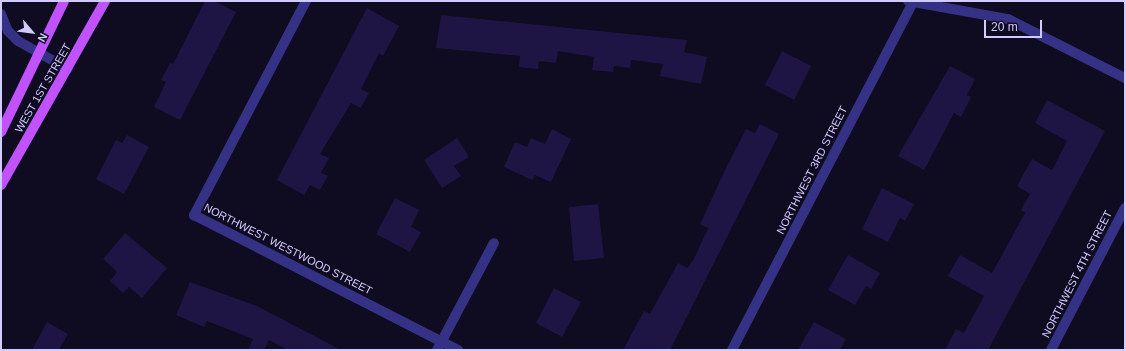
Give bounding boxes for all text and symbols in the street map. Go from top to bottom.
north arrow [12,12,52,52]
scale bar [986,12,1044,38]
text: 20 m [991,20,1018,34]
text: N [35,31,50,44]
street label: WEST 1ST STREET [12,41,74,135]
street label: NORTHWEST 3RD STREET [774,104,850,236]
street label: NORTHWEST WESTWOOD STREET [202,201,374,297]
street label: NORTHWEST 4TH STREET [1039,208,1115,340]

